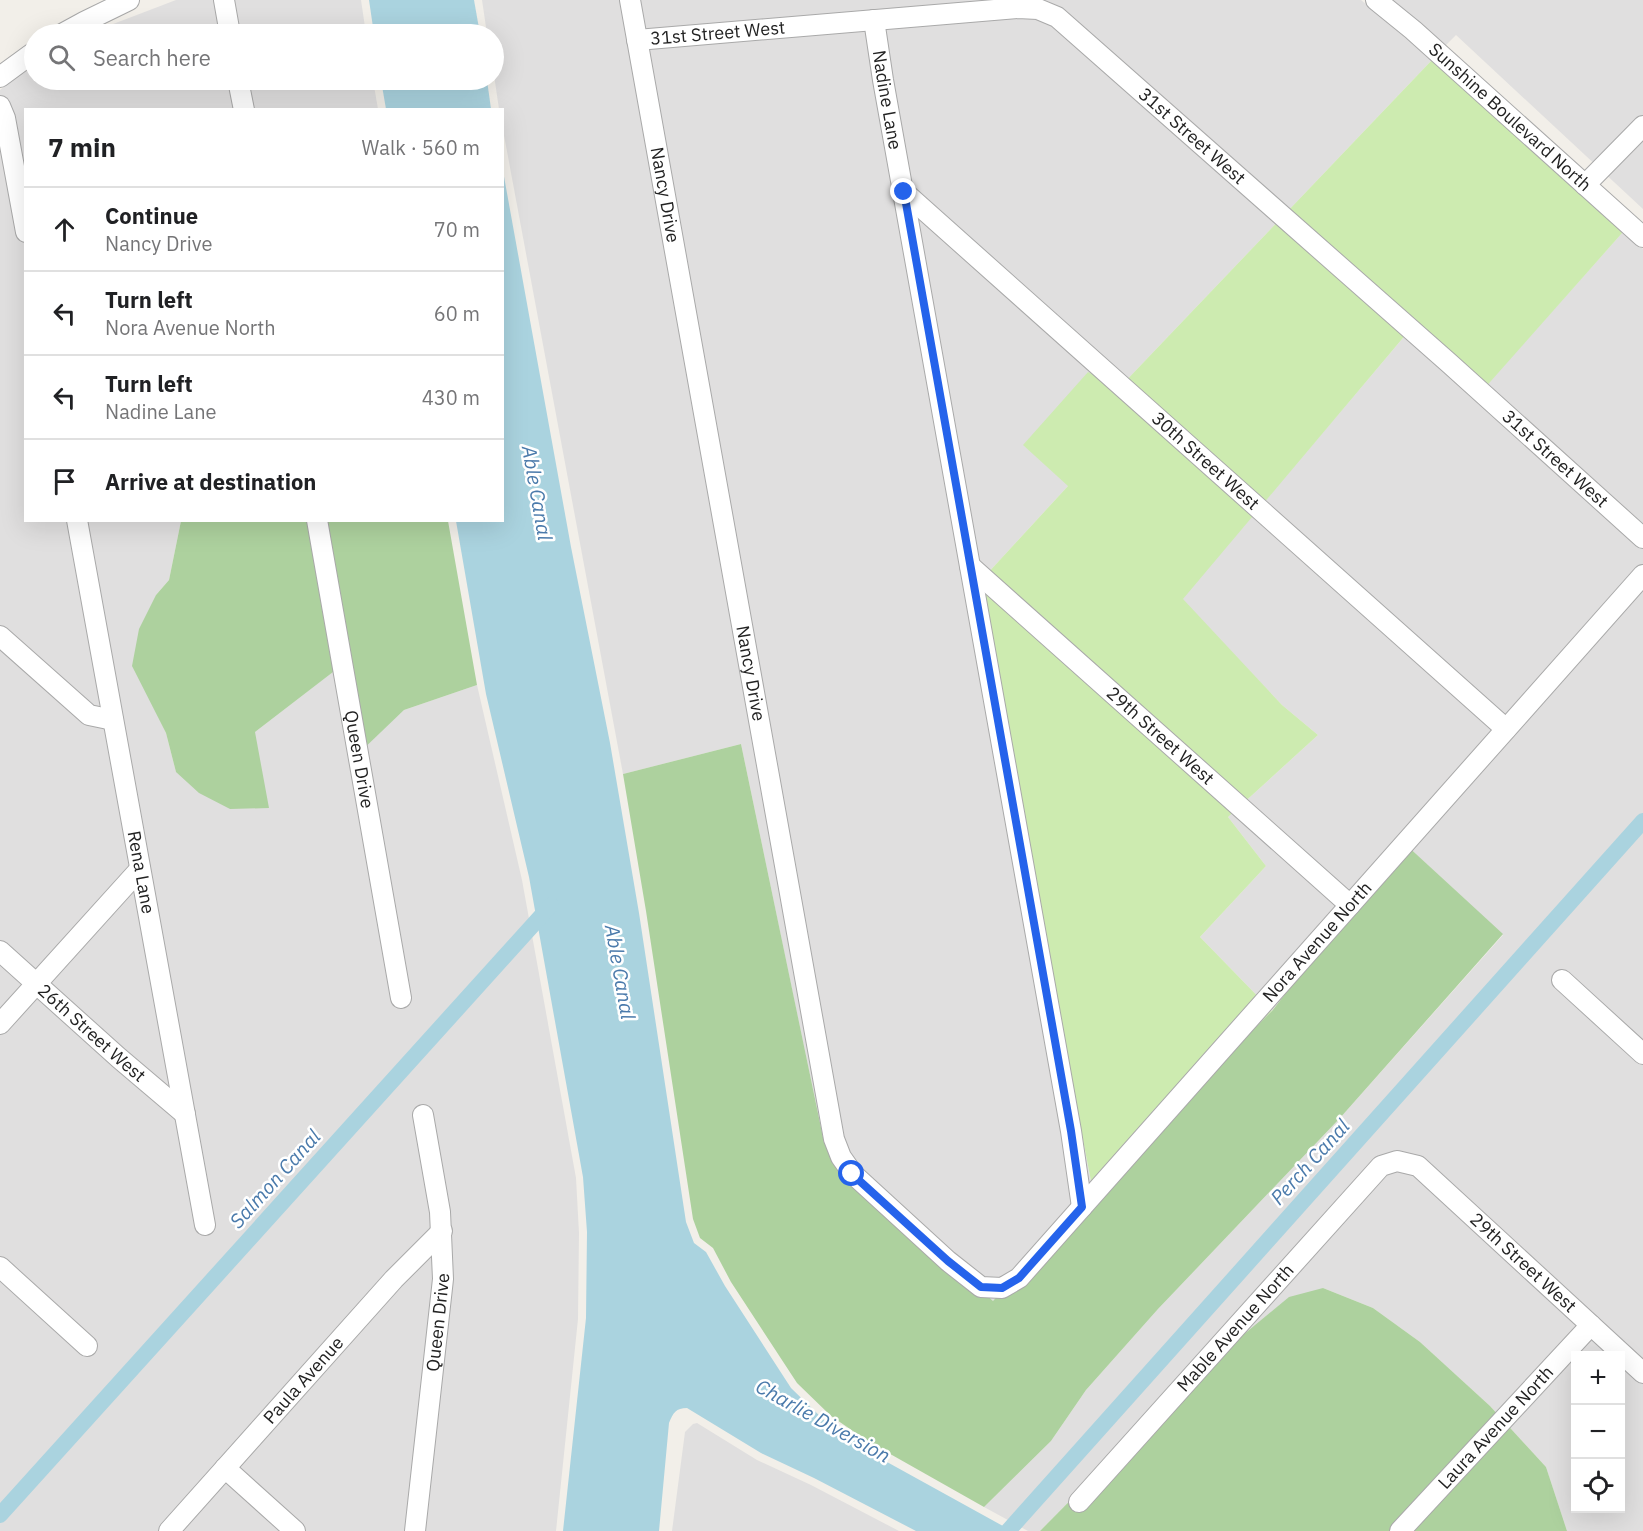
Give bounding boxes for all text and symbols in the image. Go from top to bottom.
street label: 31st Street West [649,16,786,50]
search box [24,24,504,90]
street label: Sunshine Boulevard North [1424,38,1596,196]
icon: search [45,41,78,74]
text: Search here [93,43,211,72]
street label: Nadine Lane [868,49,907,151]
street label: 31st Street West [1134,82,1251,189]
text: 7 min [48,130,116,164]
text: Walk · 560 m [362,134,480,161]
street label: Nancy Drive [646,145,685,245]
route end [890,178,916,204]
text: Continue [105,201,198,230]
icon: ahead [48,213,81,246]
text: 70 m [434,216,480,243]
text: Nancy Drive [105,230,212,257]
text: Turn left [105,285,193,314]
icon: left [48,297,81,330]
text: 60 m [434,300,480,327]
text: Nora Avenue North [105,314,276,341]
text: Turn left [105,369,193,398]
icon: left [48,381,81,414]
text: 430 m [422,384,480,411]
text: Nadine Lane [105,398,217,425]
street label: 31st Street West [1498,405,1614,512]
street label: 30th Street West [1147,406,1265,515]
water label: Able Canal [516,442,559,543]
icon: arrive [48,465,81,498]
text: Arrive at destination [105,467,316,496]
street label: Nancy Drive [731,624,771,723]
street label: 29th Street West [1102,681,1219,789]
street label: Queen Drive [340,708,379,810]
street label: Rena Lane [123,829,160,916]
street label: Nora Avenue North [1257,877,1376,1007]
water label: Able Canal [599,921,642,1022]
street label: 26th Street West [33,979,151,1087]
water label: Perch Canal [1264,1113,1356,1210]
water label: Salmon Canal [223,1123,327,1234]
route start [838,1160,864,1186]
street label: 29th Street West [1465,1208,1582,1317]
street label: Mable Avenue North [1172,1259,1298,1396]
street label: Queen Drive [421,1272,454,1373]
street label: Paula Avenue [258,1331,348,1428]
map controls [1571,1351,1625,1513]
button: + [1571,1351,1625,1405]
street label: Laura Avenue North [1433,1361,1558,1494]
water label: Charlie Diversion [751,1372,895,1469]
button: − [1571,1405,1625,1459]
button: locate [1571,1459,1625,1513]

